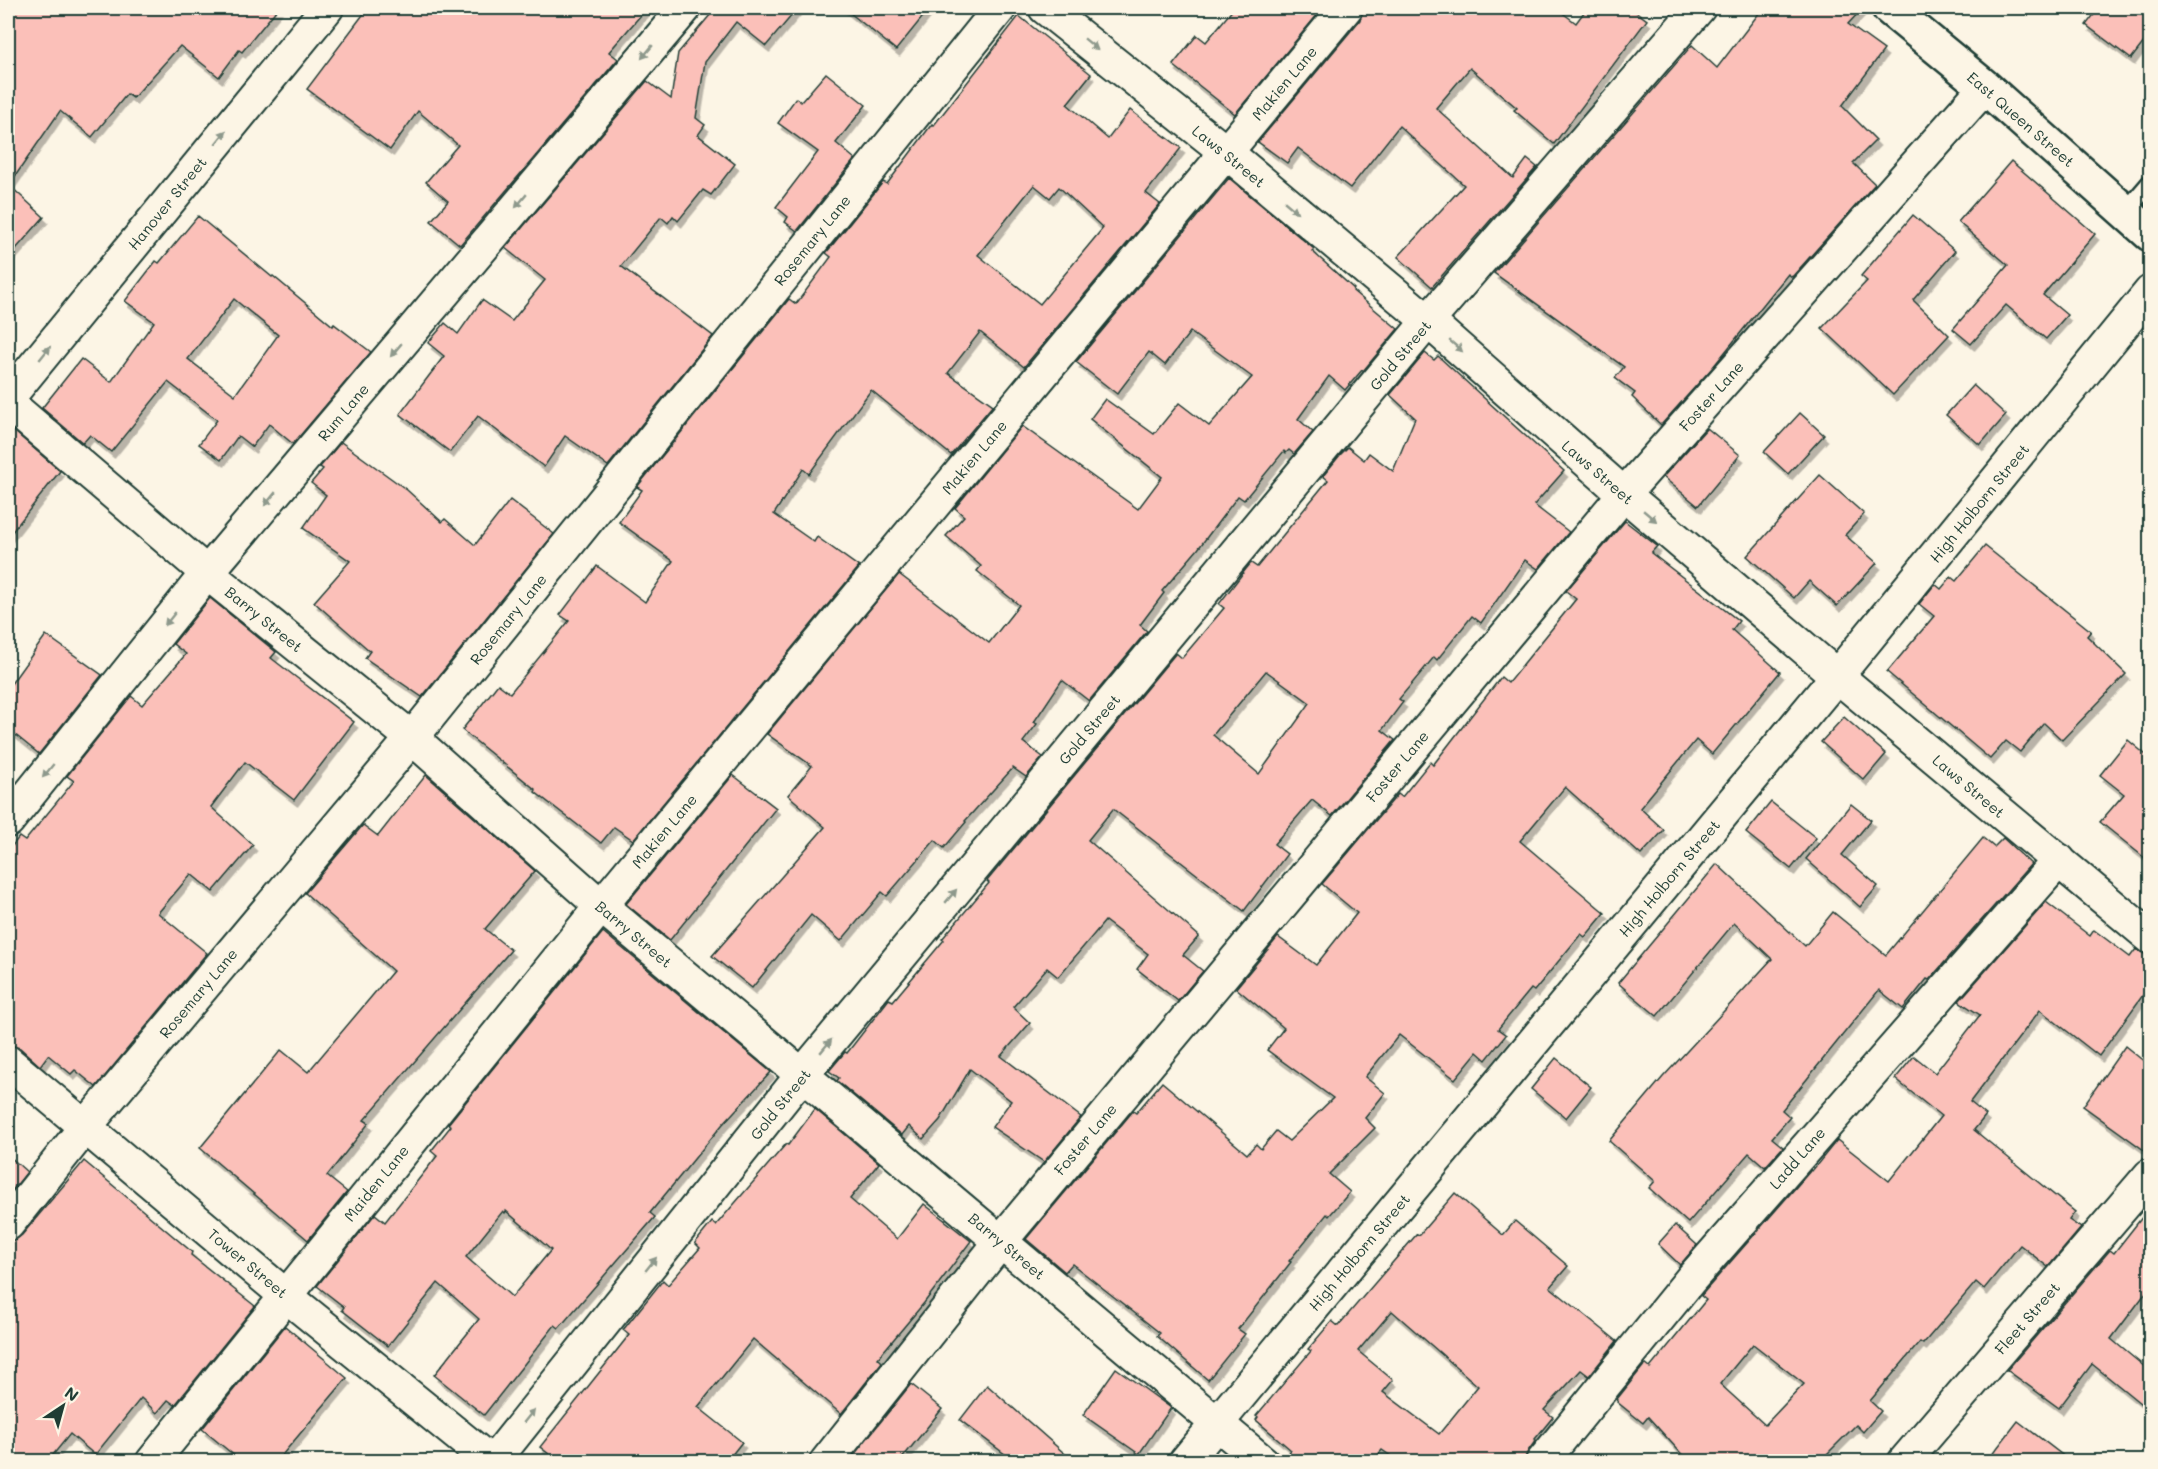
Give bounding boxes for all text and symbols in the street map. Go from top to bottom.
one-way arrow [1083,37,1098,50]
street label: Makien Lane [1247,42,1321,124]
one-way arrow [641,44,654,60]
street label: East Queen Street [1963,67,2079,171]
street label: Laws Street [1188,120,1270,192]
one-way arrow [215,129,227,144]
street label: Hanover Street [123,152,211,254]
street label: Rosemary Lane [769,190,855,290]
one-way arrow [515,193,528,209]
one-way arrow [1283,200,1298,213]
street label: Gold Street [1365,316,1435,394]
one-way arrow [1448,339,1463,352]
one-way arrow [389,342,402,358]
one-way arrow [38,345,50,360]
street label: Foster Lane [1674,357,1748,435]
street label: Rum Lane [313,379,373,445]
street label: Makien Lane [937,416,1011,498]
street label: Laws Street [1558,435,1638,509]
street label: High Holborn Street [1925,439,2033,567]
one-way arrow [263,491,276,507]
one-way arrow [1642,510,1658,523]
street label: Rosemary Lane [465,569,551,669]
street label: Barry Street [221,582,307,656]
one-way arrow [164,611,177,626]
street label: Gold Street [1054,690,1124,768]
street label: Foster Lane [1361,726,1433,806]
street label: Laws Street [1929,750,2009,822]
one-way arrow [42,763,54,778]
street label: Makien Lane [627,790,701,872]
street label: High Holborn Street [1614,815,1724,941]
one-way arrow [944,889,957,904]
street label: Barry Street [592,896,676,972]
street label: Rosemary Lane [155,944,241,1042]
one-way arrow [820,1038,833,1054]
street label: Gold Street [745,1064,815,1144]
street label: Foster Lane [1049,1099,1121,1179]
street label: Ladd Lane [1765,1123,1829,1193]
street label: Maiden Lane [339,1141,413,1225]
street label: High Holborn Street [1304,1189,1414,1315]
street label: Barry Street [965,1208,1049,1284]
street label: Tower Street [204,1224,292,1302]
one-way arrow [645,1256,657,1271]
street label: Fleet Street [1990,1278,2064,1358]
north arrow [33,1376,93,1436]
text: N [61,1381,83,1406]
one-way arrow [523,1408,536,1424]

